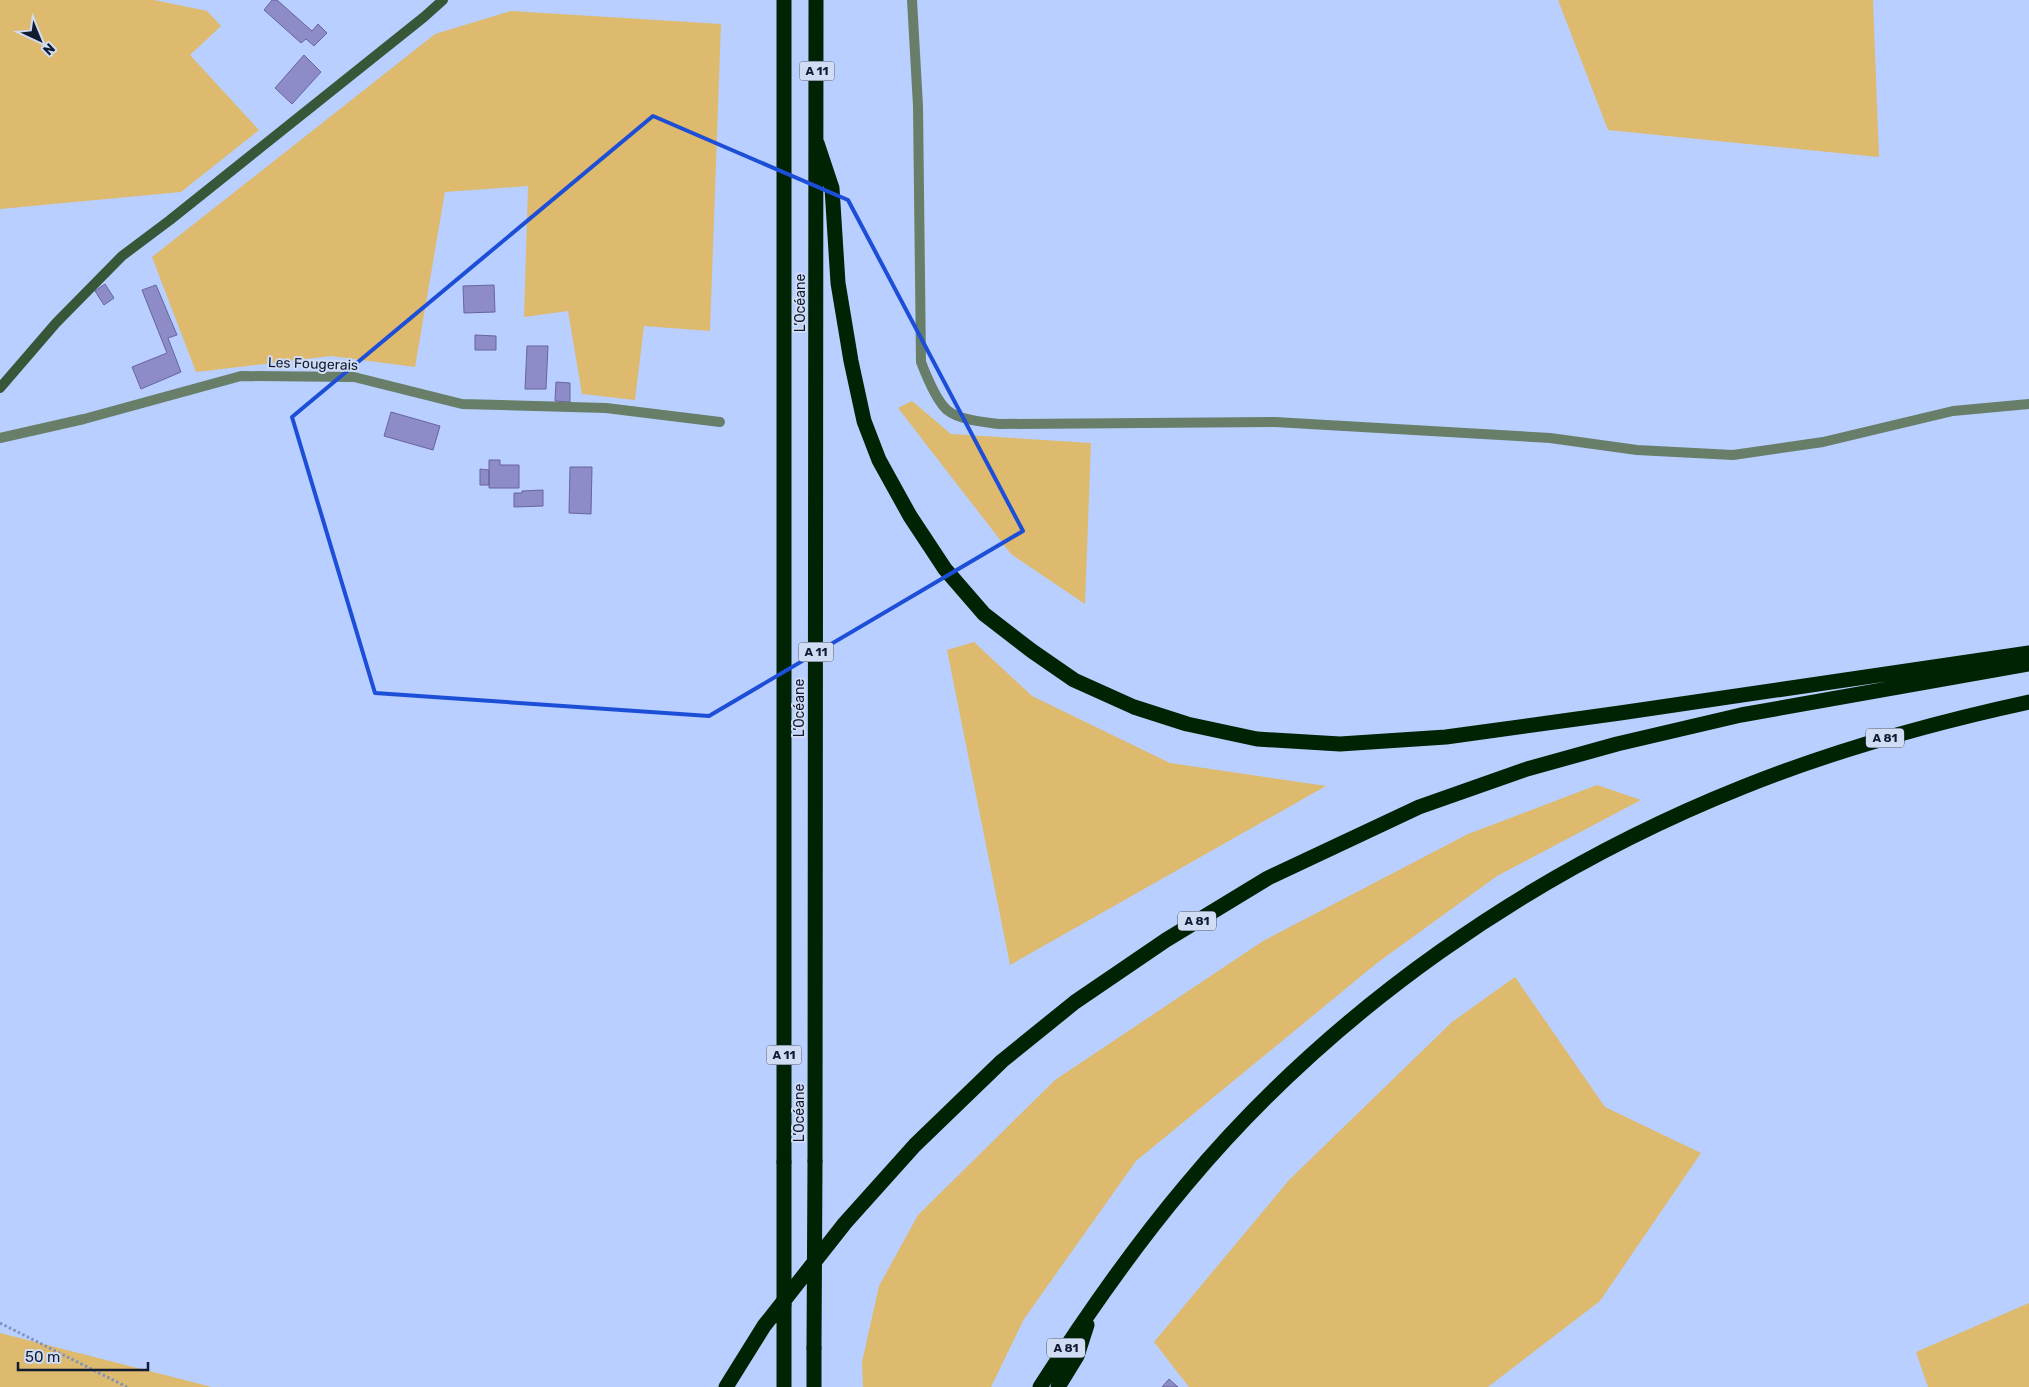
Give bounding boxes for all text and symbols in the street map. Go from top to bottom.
north arrow [15,15,65,65]
text: N [39,39,58,59]
road number: A 11 [800,61,834,80]
street label: L’Océane [792,274,809,332]
street label: Les Fougerais [268,354,358,374]
road number: A 11 [798,642,834,662]
street label: L’Océane [791,679,808,737]
road number: A 81 [1866,728,1904,748]
road number: A 81 [1178,911,1216,930]
road number: A 11 [766,1046,802,1064]
street label: L’Océane [791,1084,808,1142]
road number: A 81 [1047,1339,1085,1358]
scale bar [18,1340,148,1372]
text: 50 m [25,1348,60,1366]

